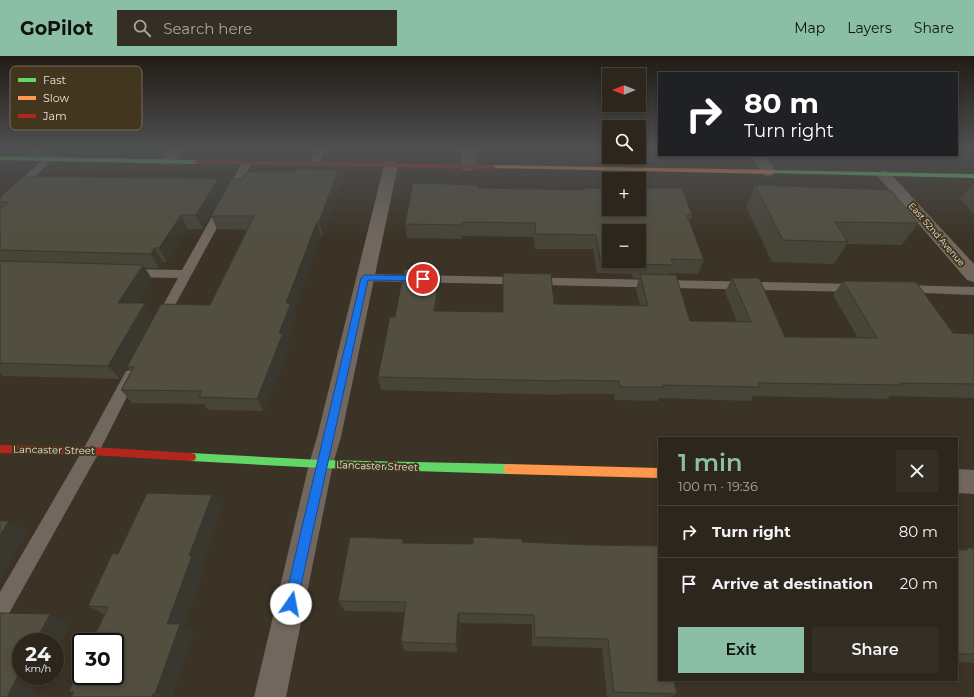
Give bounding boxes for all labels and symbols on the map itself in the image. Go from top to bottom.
legend [10,66,142,130]
north arrow [602,68,646,112]
text: Fast [43,73,67,87]
text: Slow [43,91,69,105]
text: Jam [42,109,67,123]
street label: East 52nd Avenue [906,200,968,268]
pin [406,262,440,296]
street label: Lancaster Street [13,443,95,457]
street label: Lancaster Street [336,458,418,474]
position arrow [270,583,312,625]
speed limit sign: 30 [72,633,124,685]

